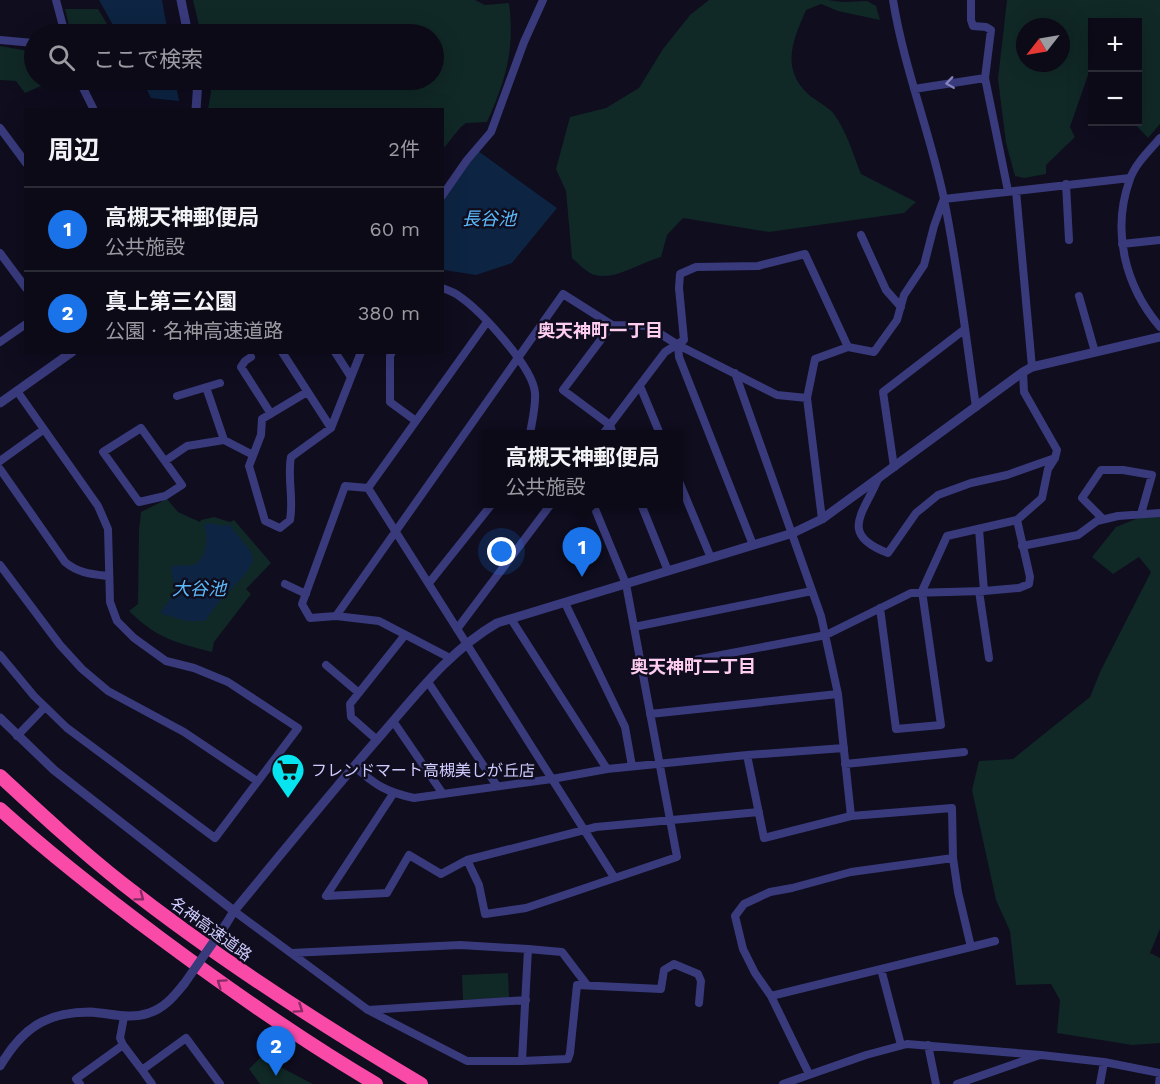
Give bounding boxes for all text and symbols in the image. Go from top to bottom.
north arrow [1016,18,1070,72]
map controls [1088,18,1142,126]
button: + [1088,18,1142,72]
search box [24,24,444,90]
icon: search [45,41,78,74]
text: ここで検索 [93,47,203,72]
button: − [1088,72,1142,126]
one-way arrow [945,77,954,89]
text: 周辺 [48,135,100,165]
text: 2件 [388,137,420,161]
text: 高槻天神郵便局 [105,205,259,230]
water label: 長谷池 [462,208,518,229]
text: 1 [63,217,72,241]
text: 60 m [370,217,420,241]
text: 公共施設 [105,235,185,259]
text: 真上第三公園 [105,289,237,314]
text: 2 [62,301,73,325]
text: 380 m [358,301,420,325]
text: 公園 · 名神高速道路 [105,319,283,343]
district label: 奥天神町一丁目 [537,320,663,341]
popup [482,430,683,508]
text: 高槻天神郵便局 [505,445,660,470]
text: 公共施設 [505,475,585,499]
pin: 1 [562,528,602,577]
your location [487,537,516,566]
water label: 大谷池 [172,578,228,599]
district label: 奥天神町二丁目 [630,656,756,677]
supermarket icon: フレンドマート高槻美しが丘店 [270,752,306,799]
place label: フレンドマート高槻美しが丘店 [311,761,535,780]
one-way arrow [133,889,144,900]
street label: 名神高速道路 [167,893,255,965]
one-way arrow [217,979,228,990]
one-way arrow [292,1002,303,1013]
pin: 2 [256,1026,296,1076]

